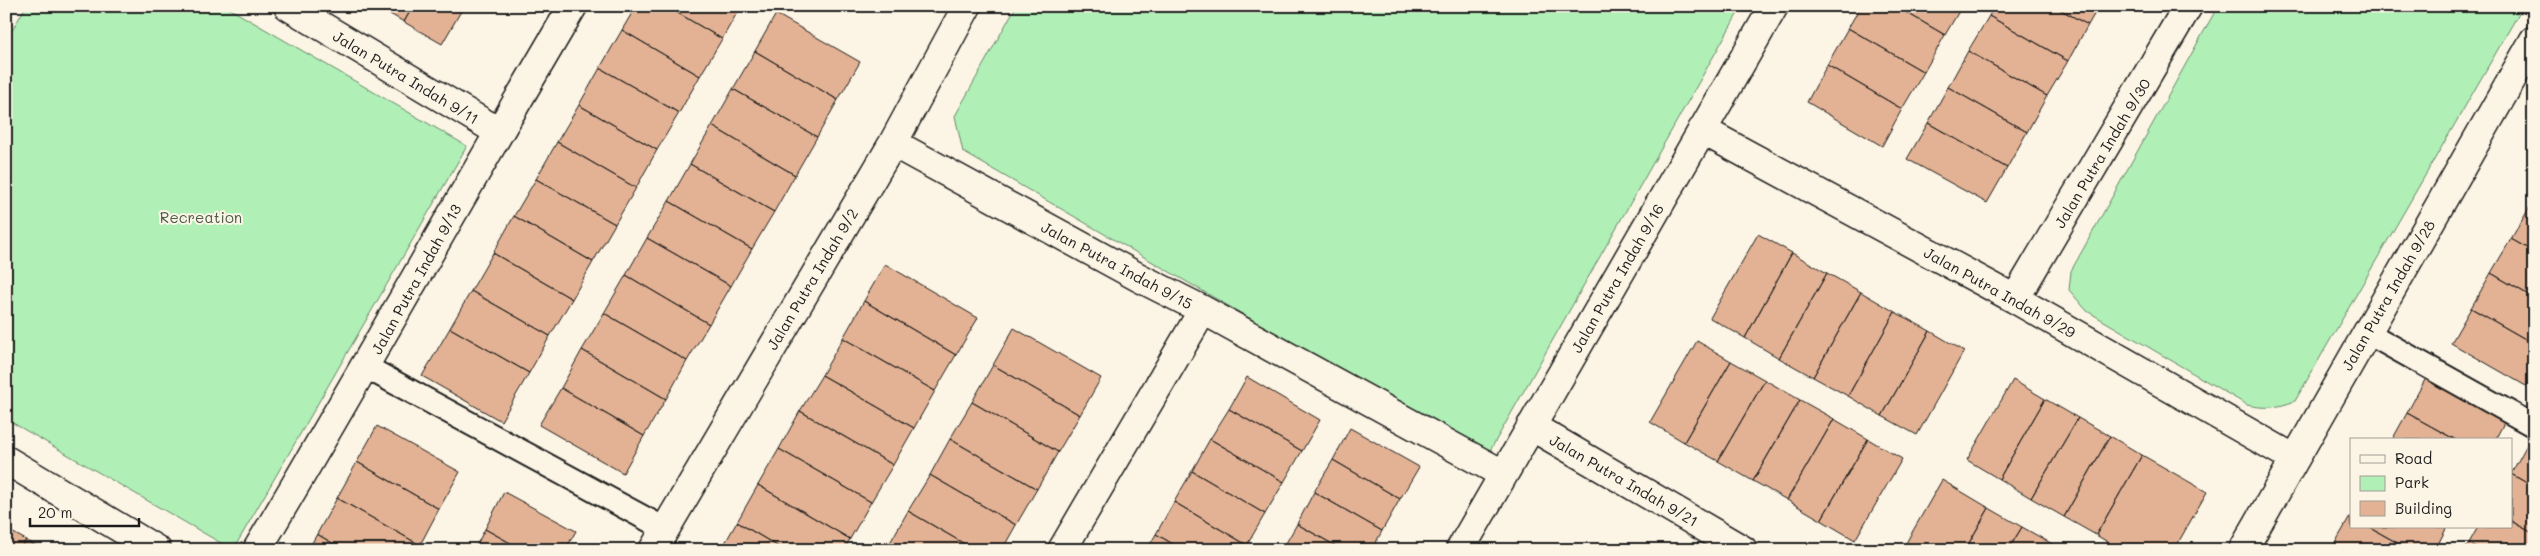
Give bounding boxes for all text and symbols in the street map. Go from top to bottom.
street label: Jalan Putra Indah 9/11 [329,26,483,128]
street label: Jalan Putra Indah 9/30 [2049,74,2155,232]
street label: Jalan Putra Indah 9/13 [366,200,466,358]
street label: Jalan Putra Indah 9/16 [1566,200,1668,356]
street label: Jalan Putra Indah 9/2 [762,205,862,353]
park label: Recreation [160,207,242,227]
street label: Jalan Putra Indah 9/28 [2337,216,2439,374]
street label: Jalan Putra Indah 9/15 [1038,217,1196,313]
street label: Jalan Putra Indah 9/29 [1921,242,2079,342]
street label: Jalan Putra Indah 9/21 [1546,429,1702,531]
legend [2350,438,2512,528]
text: Road [2395,448,2432,468]
text: Park [2395,472,2429,492]
scale bar [30,496,139,528]
text: Building [2395,498,2452,518]
text: 20 m [38,502,72,522]

